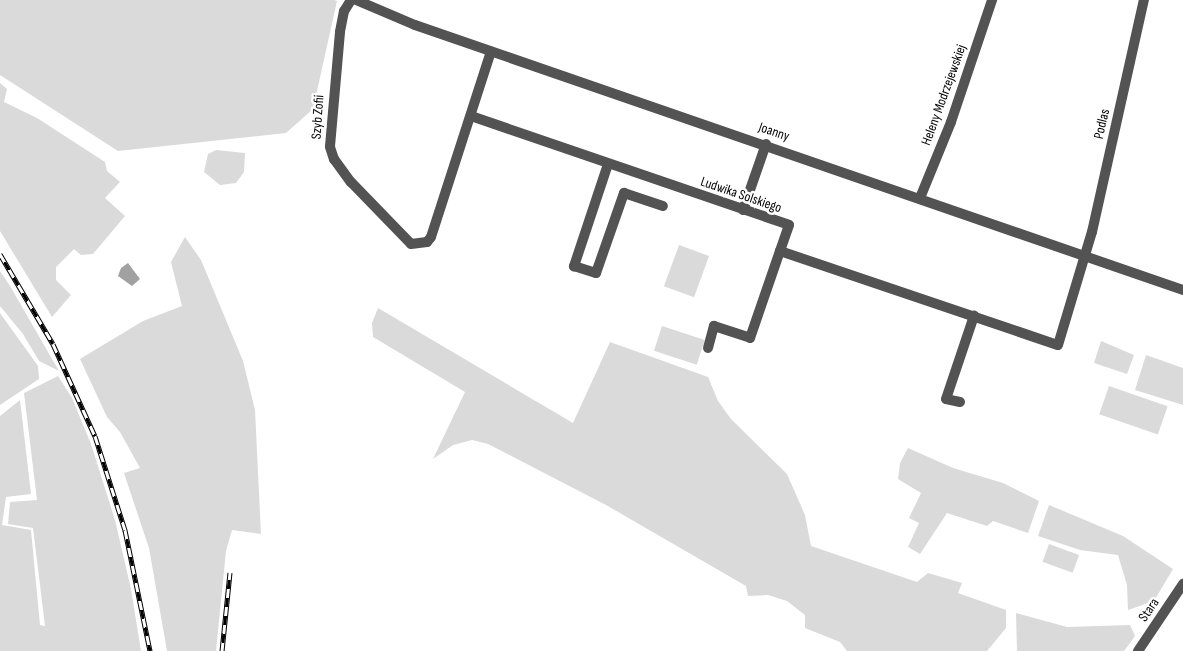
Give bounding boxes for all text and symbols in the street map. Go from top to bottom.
street label: Heleny Modrzejewskiej [918,42,970,148]
street label: Szyb Zofii [308,94,328,140]
street label: Podlas [1090,107,1114,141]
street label: Joanny [756,119,792,145]
street label: Ludwika Solskiego [698,173,784,217]
street label: Stara [1135,595,1163,625]

